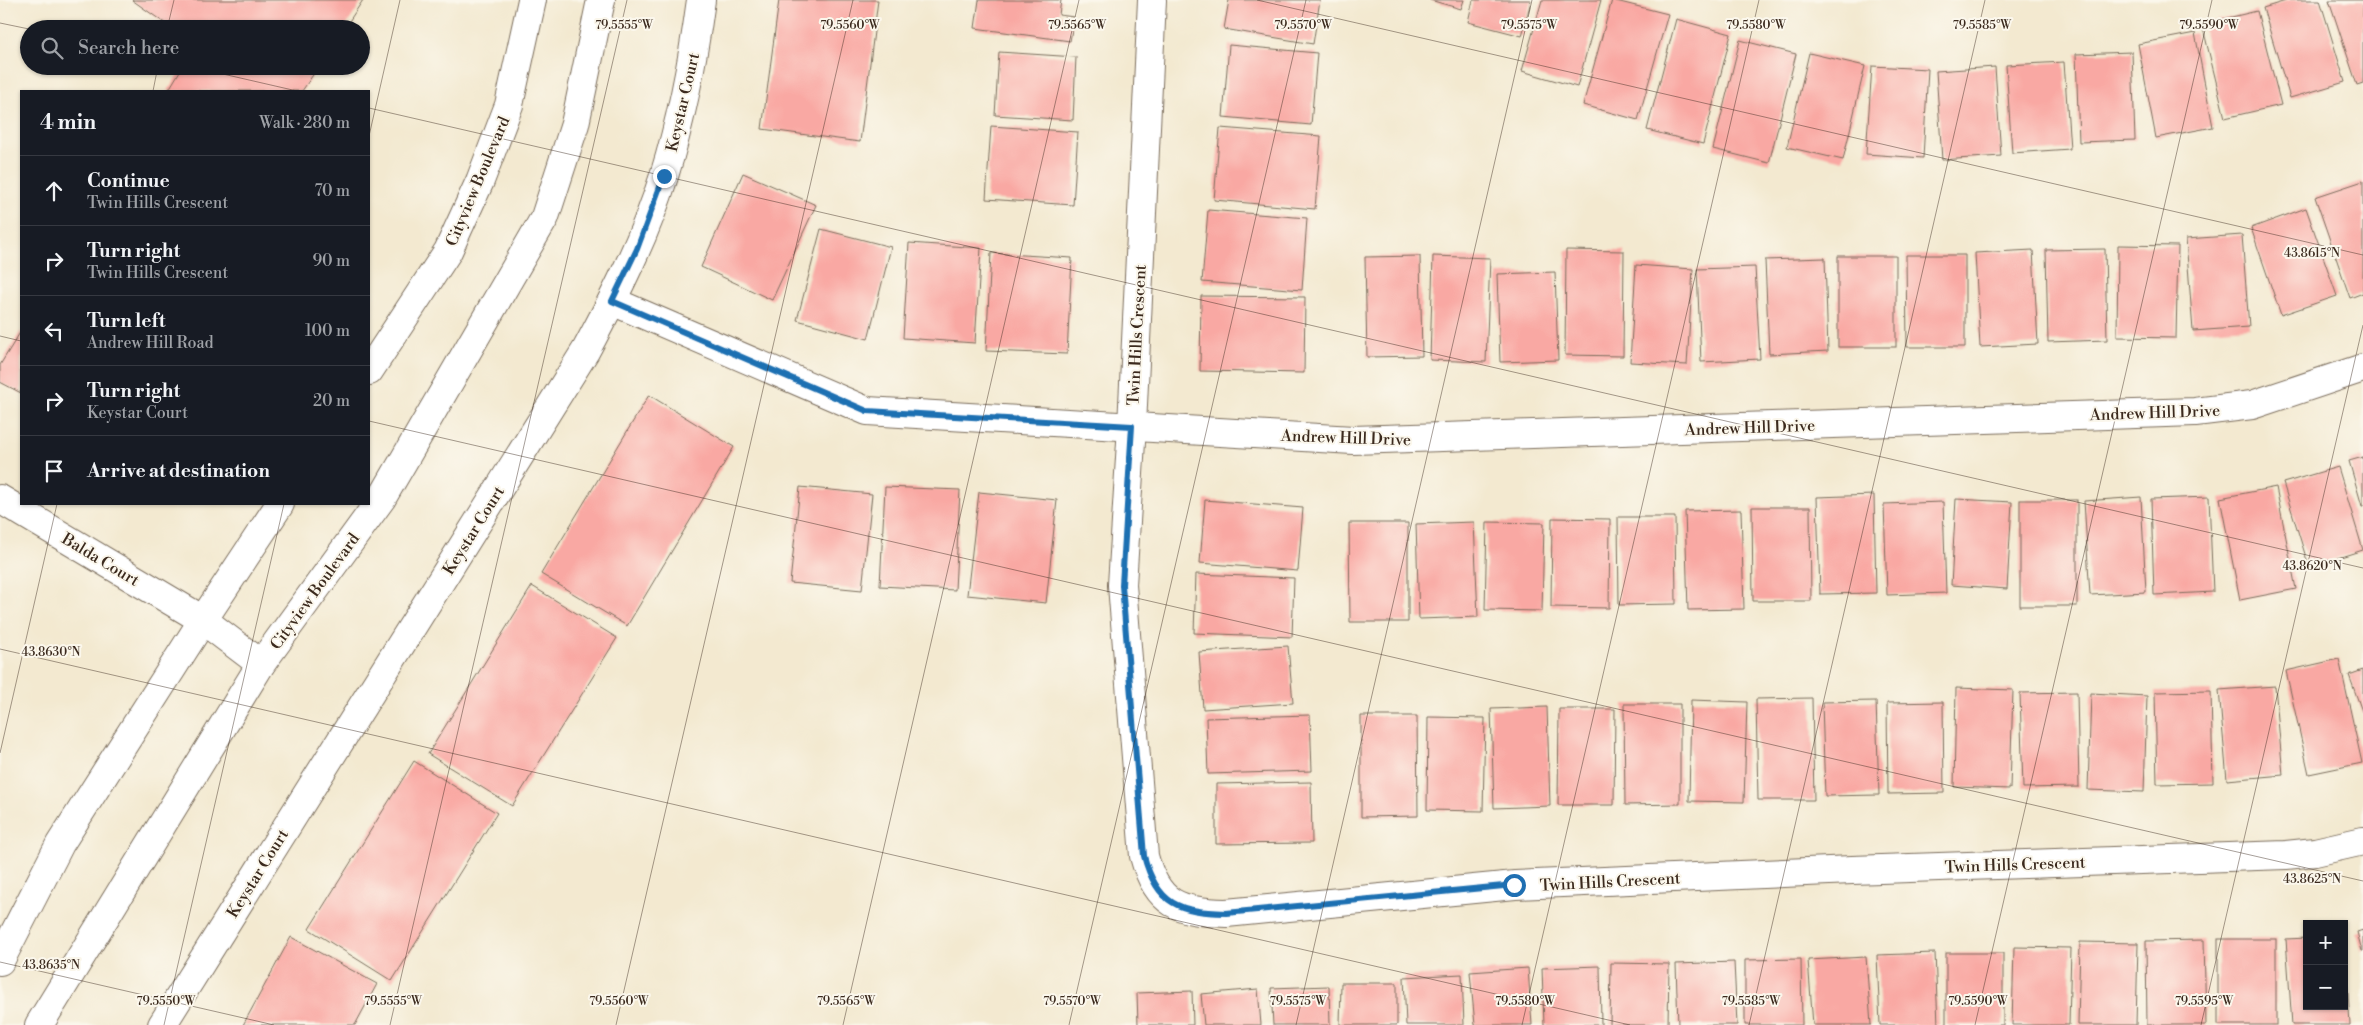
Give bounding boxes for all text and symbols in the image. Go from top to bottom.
text: 79.5555°W [595,18,654,33]
text: 79.5560°W [820,18,881,33]
text: 79.5565°W [1048,18,1107,33]
text: 79.5570°W [1274,18,1333,33]
text: 79.5575°W [1501,18,1558,33]
text: 79.5580°W [1726,18,1787,33]
text: 79.5585°W [1953,18,2012,33]
text: 79.5590°W [2179,18,2240,33]
search box [20,20,370,75]
icon: search [38,34,66,62]
text: Search here [78,36,179,60]
street label: Keystar Court [662,51,704,154]
text: 4 min [40,110,96,136]
text: Walk · 280 m [259,113,350,133]
street label: Cityview Boulevard [442,113,514,249]
route end [653,165,676,188]
text: Continue [87,169,170,193]
icon: ahead [40,177,68,205]
text: 70 m [314,181,350,201]
text: Twin Hills Crescent [87,193,228,213]
text: Turn right [87,239,180,263]
text: 43.8615°N [2284,246,2340,261]
icon: right [40,247,68,275]
text: 90 m [312,251,350,271]
text: Twin Hills Crescent [87,263,228,283]
street label: Twin Hills Crescent [1123,264,1151,406]
text: Turn left [87,309,166,333]
icon: left [40,317,68,345]
text: 100 m [305,321,350,341]
text: Andrew Hill Road [87,333,214,353]
text: Turn right [87,379,180,403]
icon: right [40,387,68,415]
text: 20 m [313,391,350,411]
street label: Andrew Hill Drive [2089,401,2221,425]
text: Keystar Court [87,403,188,423]
street label: Andrew Hill Drive [1684,416,1816,440]
street label: Andrew Hill Drive [1279,426,1411,450]
icon: arrive [40,457,68,485]
text: Arrive at destination [87,459,270,483]
street label: Keystar Court [439,482,509,579]
street label: Balda Court [57,528,143,591]
street label: Cityview Boulevard [266,529,364,654]
text: 43.8620°N [2282,559,2342,574]
text: 43.8630°N [22,645,81,660]
street label: Keystar Court [223,825,293,922]
street label: Twin Hills Crescent [1944,853,2086,877]
street label: Twin Hills Crescent [1539,868,1681,896]
text: 43.8625°N [2283,872,2341,887]
route start [1503,874,1526,897]
map controls [2303,920,2348,1010]
button: + [2303,920,2348,965]
text: 43.8635°N [22,958,80,973]
button: − [2303,965,2348,1010]
text: 79.5550°W [137,994,197,1009]
text: 79.5555°W [364,994,423,1009]
text: 79.5560°W [589,994,650,1009]
text: 79.5565°W [817,994,876,1009]
text: 79.5570°W [1043,994,1102,1009]
text: 79.5575°W [1270,994,1327,1009]
text: 79.5580°W [1495,994,1556,1009]
text: 79.5585°W [1722,994,1781,1009]
text: 79.5590°W [1948,994,2009,1009]
text: 79.5595°W [2175,994,2234,1009]

